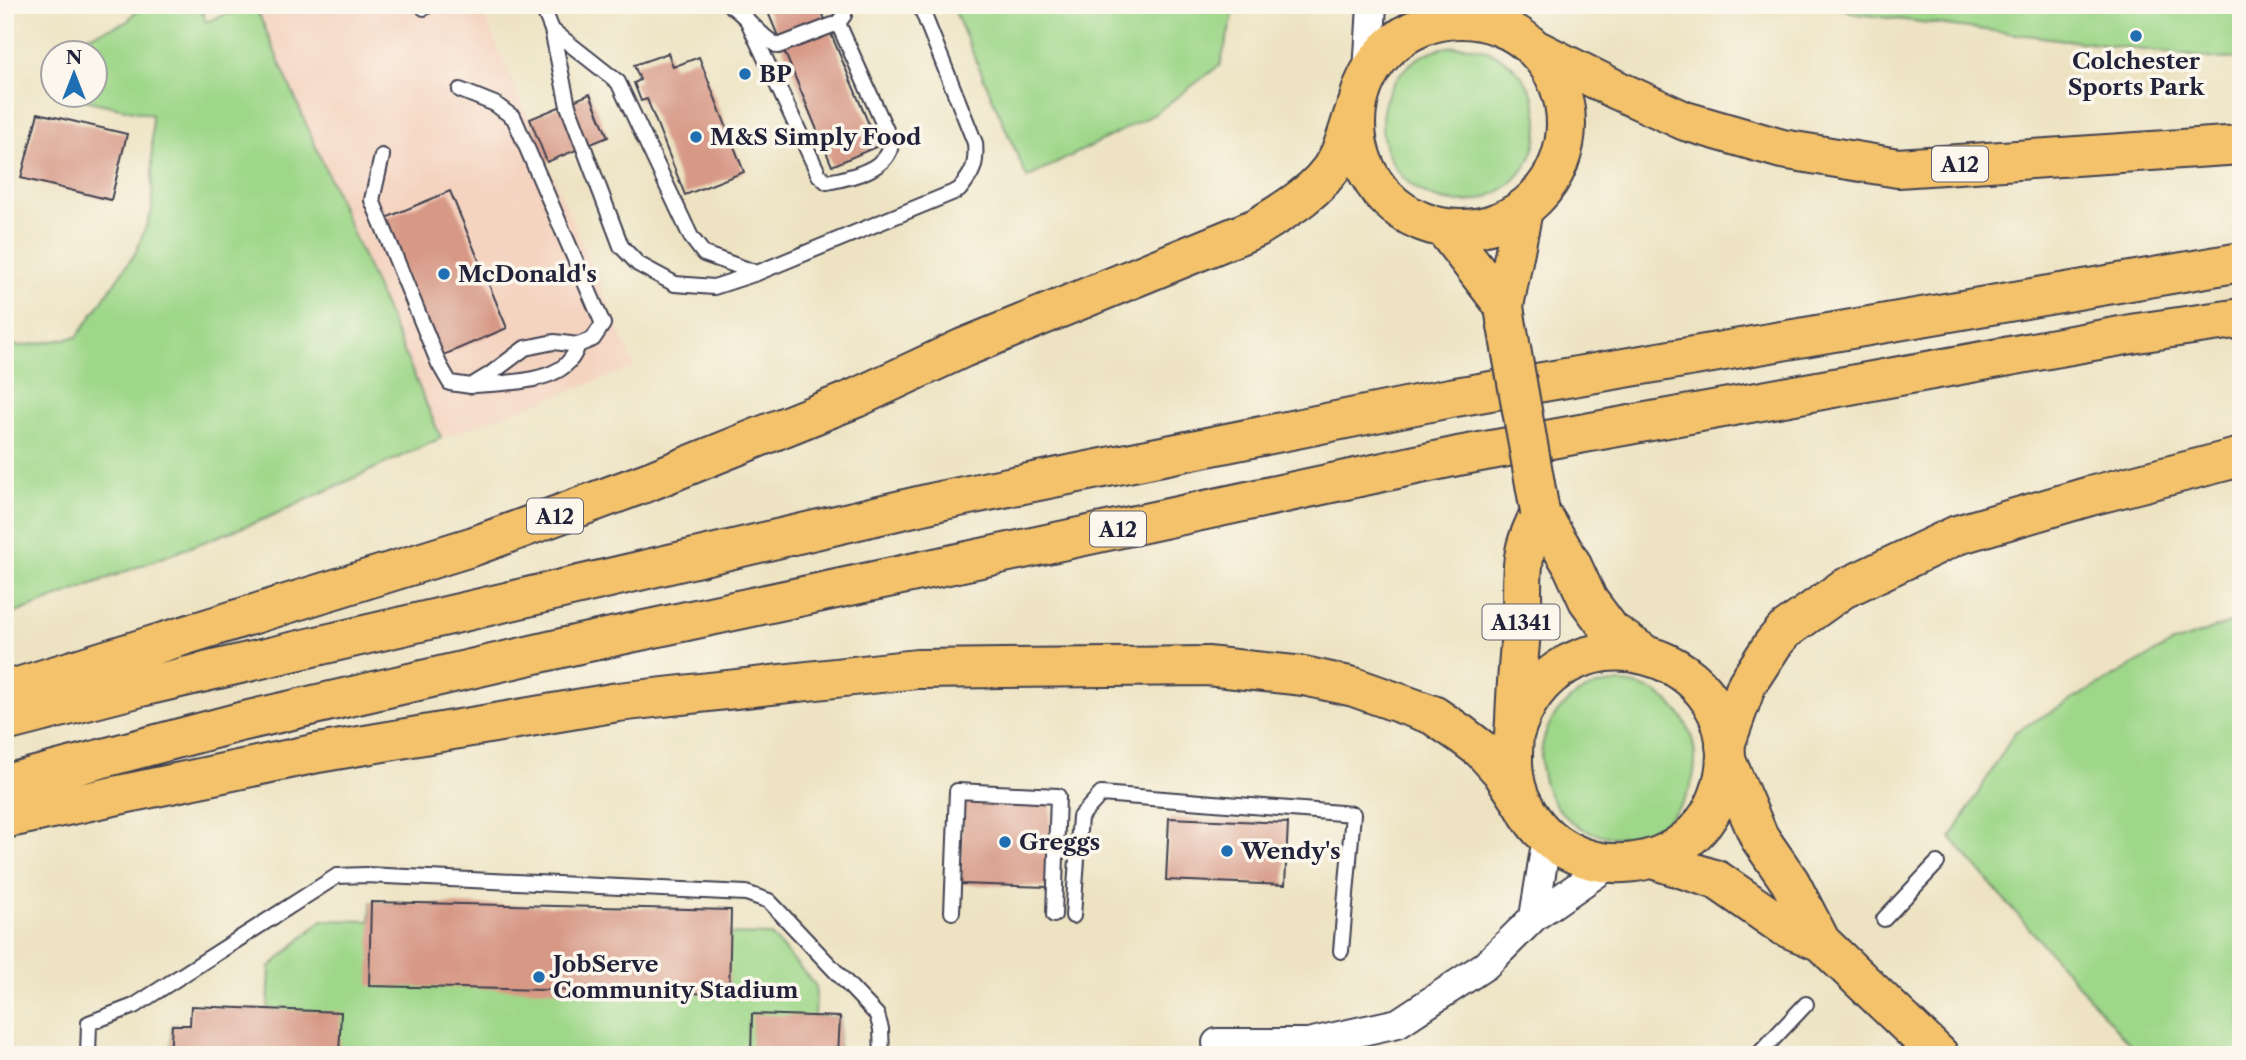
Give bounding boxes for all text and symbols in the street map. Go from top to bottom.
marker: Colchester Sports Park [2128,28,2144,44]
north arrow [38,38,108,108]
text: N [66,46,82,69]
place label: Colchester Sports Park [2068,47,2205,101]
place label: BP [759,60,792,88]
marker: BP [737,66,753,82]
place label: M&S Simply Food [710,123,922,151]
marker: M&S Simply Food [688,129,704,145]
road number: A12 [1932,146,1988,182]
place label: McDonald's [458,260,597,288]
marker: McDonald's [436,266,452,282]
road number: A12 [527,498,583,534]
road number: A12 [1090,512,1146,546]
road number: A1341 [1482,604,1560,640]
place label: Greggs [1019,828,1100,856]
marker: Greggs [997,834,1013,850]
place label: Wendy's [1240,837,1341,865]
marker: Wendy's [1219,843,1235,859]
place label: JobServe Community Stadium [549,950,799,1004]
marker: JobServe Community Stadium [531,969,547,985]

